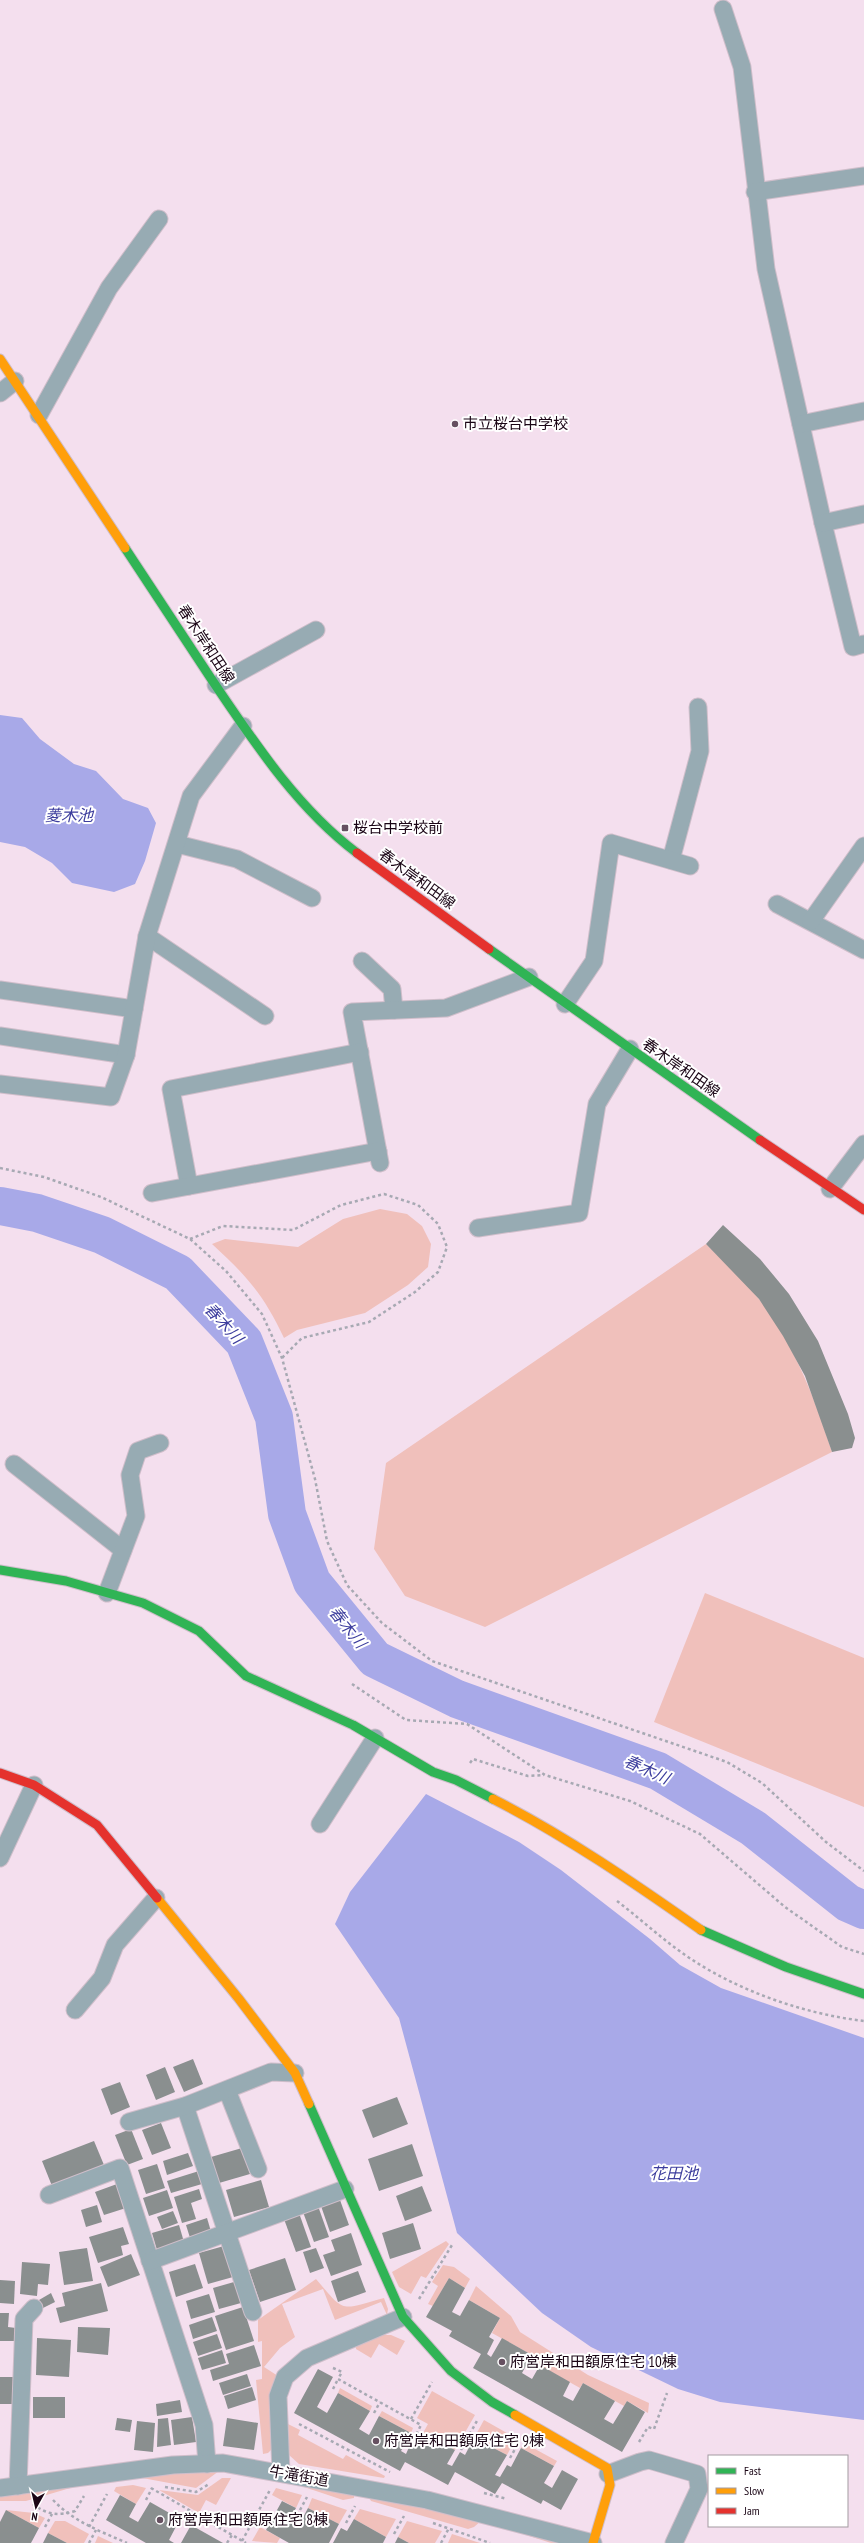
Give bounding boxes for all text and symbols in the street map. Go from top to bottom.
place label: 市立桜台中学校 [463,414,568,433]
marker: 市立桜台中学校 [450,419,460,429]
street label: 春木岸和田線 [174,601,239,687]
water label: 菱木池 [45,805,95,825]
place label: 桜台中学校前 [353,818,443,837]
marker: 桜台中学校前 [340,823,350,833]
street label: 春木岸和田線 [375,844,459,913]
street label: 春木岸和田線 [639,1034,724,1101]
water label: 春木川 [201,1298,249,1349]
water label: 春木川 [325,1602,372,1653]
water label: 春木川 [621,1750,675,1789]
water label: 花田池 [650,2163,700,2183]
place label: 府営岸和田額原住宅 10棟 [510,2352,677,2371]
marker: 府営岸和田額原住宅 10棟 [497,2357,507,2367]
place label: 府営岸和田額原住宅 9棟 [384,2431,544,2450]
marker: 府営岸和田額原住宅 9棟 [371,2436,381,2446]
legend [708,2455,848,2527]
street label: 牛滝街道 [268,2461,330,2490]
text: Fast [744,2463,762,2478]
text: Slow [744,2483,765,2498]
north arrow [16,2487,56,2527]
text: Jam [743,2503,760,2518]
text: N [31,2510,39,2524]
place label: 府営岸和田額原住宅 8棟 [168,2510,328,2529]
marker: 府営岸和田額原住宅 8棟 [155,2515,165,2525]

